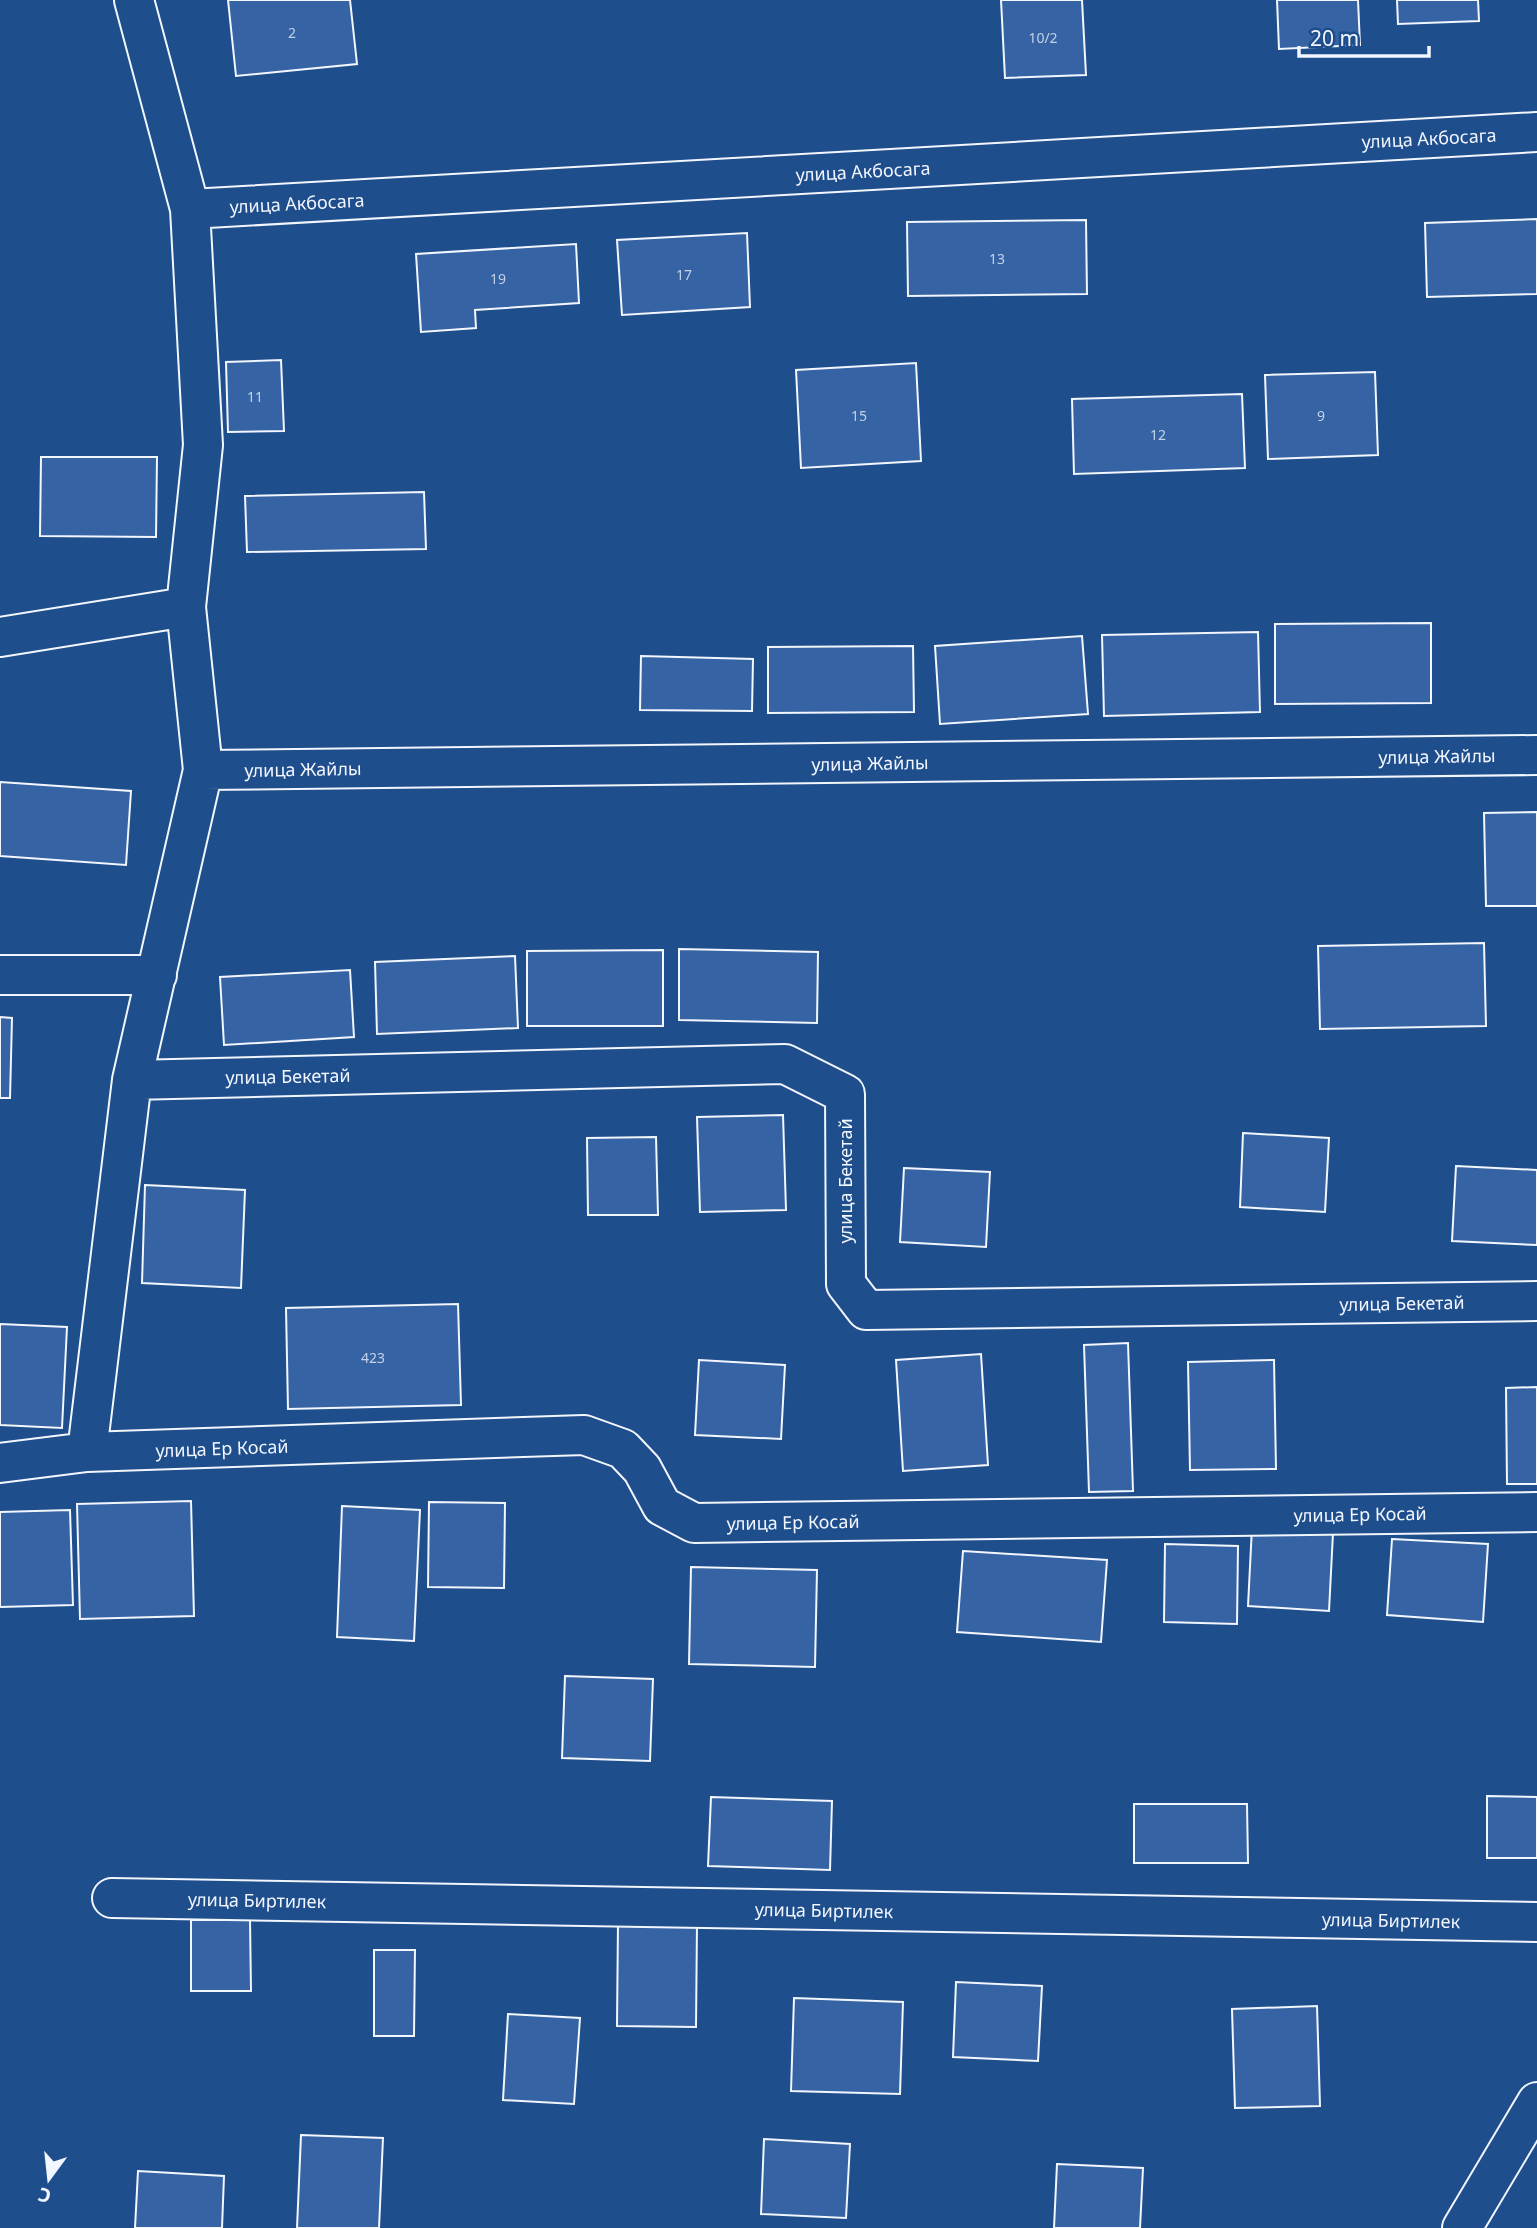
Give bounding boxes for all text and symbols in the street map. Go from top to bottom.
scale bar [1299,14,1428,58]
house number: 2 [288,23,296,42]
text: 20 m [1310,24,1359,52]
house number: 10/2 [1028,28,1058,47]
street label: улица Акбосага [1361,122,1497,154]
street label: улица Акбосага [795,155,931,187]
street label: улица Акбосага [229,187,365,219]
house number: 13 [989,249,1005,268]
house number: 17 [676,265,692,284]
house number: 19 [490,269,506,288]
house number: 11 [247,387,263,406]
house number: 15 [851,406,867,425]
house number: 9 [1317,406,1325,425]
house number: 12 [1150,425,1166,444]
street label: улица Жайлы [1378,743,1496,769]
street label: улица Жайлы [811,750,929,776]
street label: улица Жайлы [244,756,362,782]
street label: улица Бекетай [225,1063,351,1089]
street label: улица Бекетай [833,1118,857,1244]
street label: улица Бекетай [1339,1290,1465,1316]
house number: 423 [361,1348,385,1367]
street label: улица Ер Косай [155,1434,289,1462]
street label: улица Ер Косай [1293,1501,1427,1527]
street label: улица Ер Косай [726,1509,860,1535]
street label: улица Биртилек [188,1887,327,1913]
street label: улица Биртилек [755,1897,894,1923]
street label: улица Биртилек [1322,1907,1461,1933]
north arrow [14,2144,84,2214]
text: С [35,2181,54,2210]

